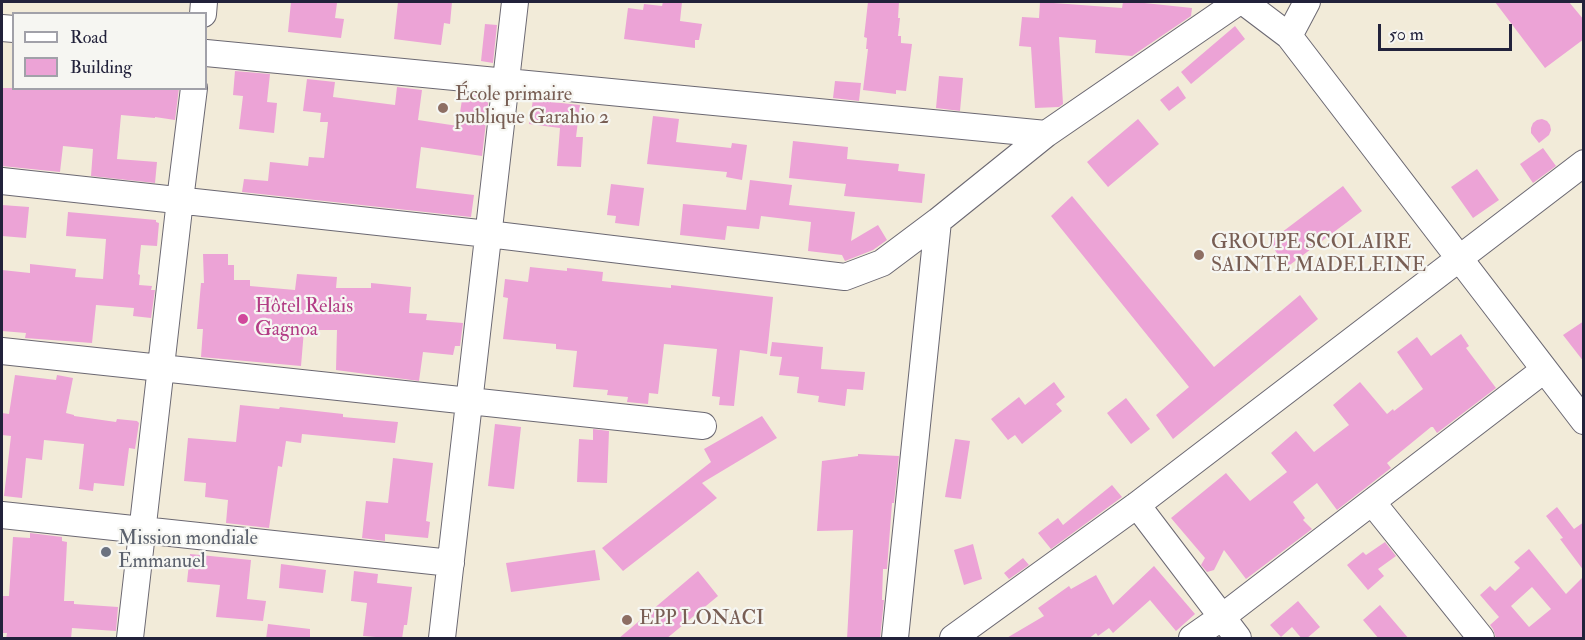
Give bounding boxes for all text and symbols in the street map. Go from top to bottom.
legend [12,12,207,90]
scale bar [1381,12,1514,50]
text: 50 m [1389,23,1424,46]
text: Road [70,26,108,49]
text: Building [70,56,132,79]
place label: École primaire publique Garahio 2 [455,84,609,131]
marker: École primaire publique Garahio 2 [436,101,450,115]
place label: GROUPE SCOLAIRE SAINTE MADELEINE [1211,232,1426,279]
marker: GROUPE SCOLAIRE SAINTE MADELEINE [1192,248,1206,262]
place label: Hôtel Relais Gagnoa [255,296,353,343]
marker: Hôtel Relais Gagnoa [236,312,250,326]
place label: Mission mondiale Emmanuel [118,528,258,575]
marker: Mission mondiale Emmanuel [99,545,113,559]
place label: EPP LONACI [639,608,764,632]
marker: EPP LONACI [620,613,634,627]

